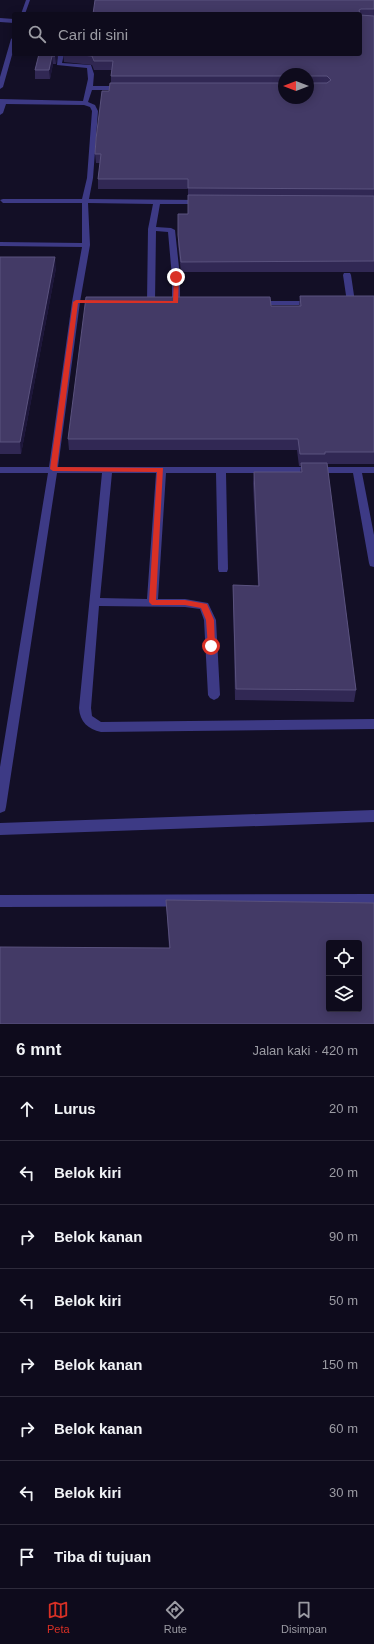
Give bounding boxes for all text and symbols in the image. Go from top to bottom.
search box [12,12,362,56]
icon: search [26,23,48,45]
text: Cari di sini [58,26,128,43]
north arrow [278,68,314,104]
route end [167,268,185,286]
route start [202,637,220,655]
map controls [326,940,362,1012]
button: locate [326,940,362,976]
button: layers [326,976,362,1012]
text: 6 mnt [16,1040,61,1059]
text: Jalan kaki · 420 m [253,1043,358,1058]
icon: ahead [16,1098,38,1120]
text: Lurus [54,1100,96,1117]
text: 20 m [329,1101,358,1116]
icon: left [16,1162,38,1184]
text: Belok kiri [54,1164,122,1181]
text: 20 m [329,1165,358,1180]
icon: right [16,1226,38,1248]
text: Belok kanan [54,1228,142,1245]
text: 90 m [329,1229,358,1244]
icon: left [16,1290,38,1312]
text: Belok kiri [54,1292,122,1309]
text: 50 m [329,1293,358,1308]
icon: right [16,1354,38,1376]
text: Belok kanan [54,1356,142,1373]
text: 150 m [322,1357,358,1372]
icon: right [16,1418,38,1440]
text: Belok kanan [54,1420,142,1437]
text: 60 m [329,1421,358,1436]
icon: left [16,1482,38,1504]
text: Belok kiri [54,1484,122,1501]
text: 30 m [329,1485,358,1500]
icon: arrive [16,1546,38,1568]
text: Tiba di tujuan [54,1548,151,1565]
tab: Peta [47,1599,70,1635]
tab: Rute [164,1599,187,1635]
tab: Disimpan [281,1599,327,1635]

